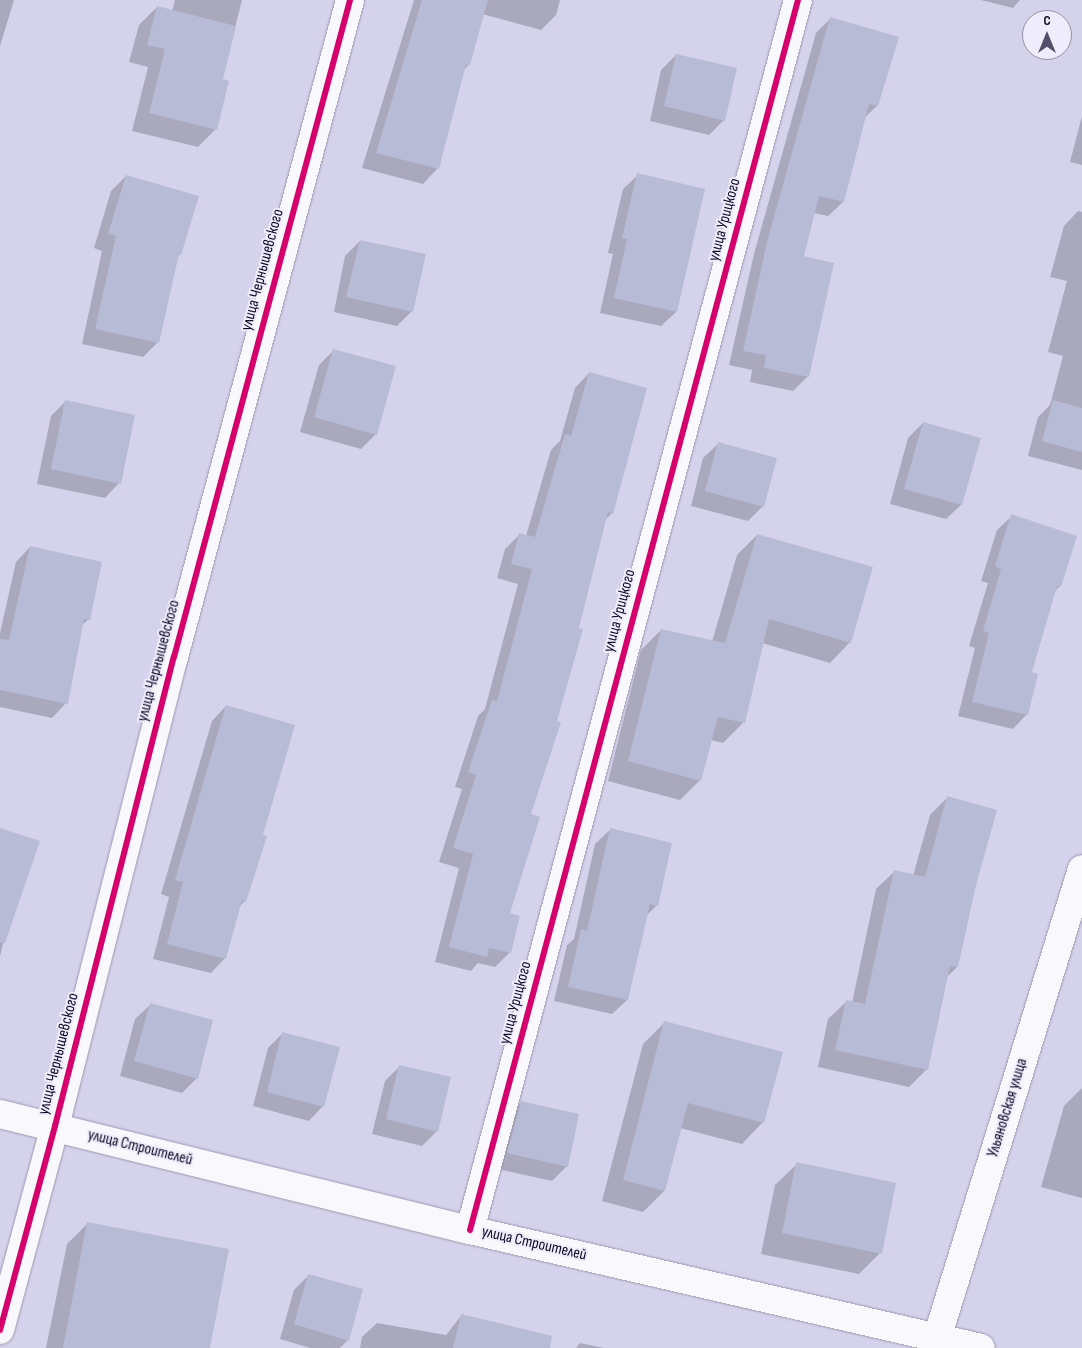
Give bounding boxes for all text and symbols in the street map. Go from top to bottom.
north arrow [1022,10,1072,60]
text: С [1043,12,1051,29]
street label: улица Урицкого [705,176,745,264]
street label: улица Чернышевского [238,207,288,333]
street label: улица Урицкого [600,567,640,655]
street label: улица Чернышевского [134,598,184,724]
street label: улица Урицкого [496,959,536,1047]
street label: улица Чернышевского [35,991,83,1117]
street label: Ульяновская улица [984,1056,1032,1160]
street label: улица Строителей [86,1126,194,1170]
street label: улица Строителей [480,1223,588,1265]

